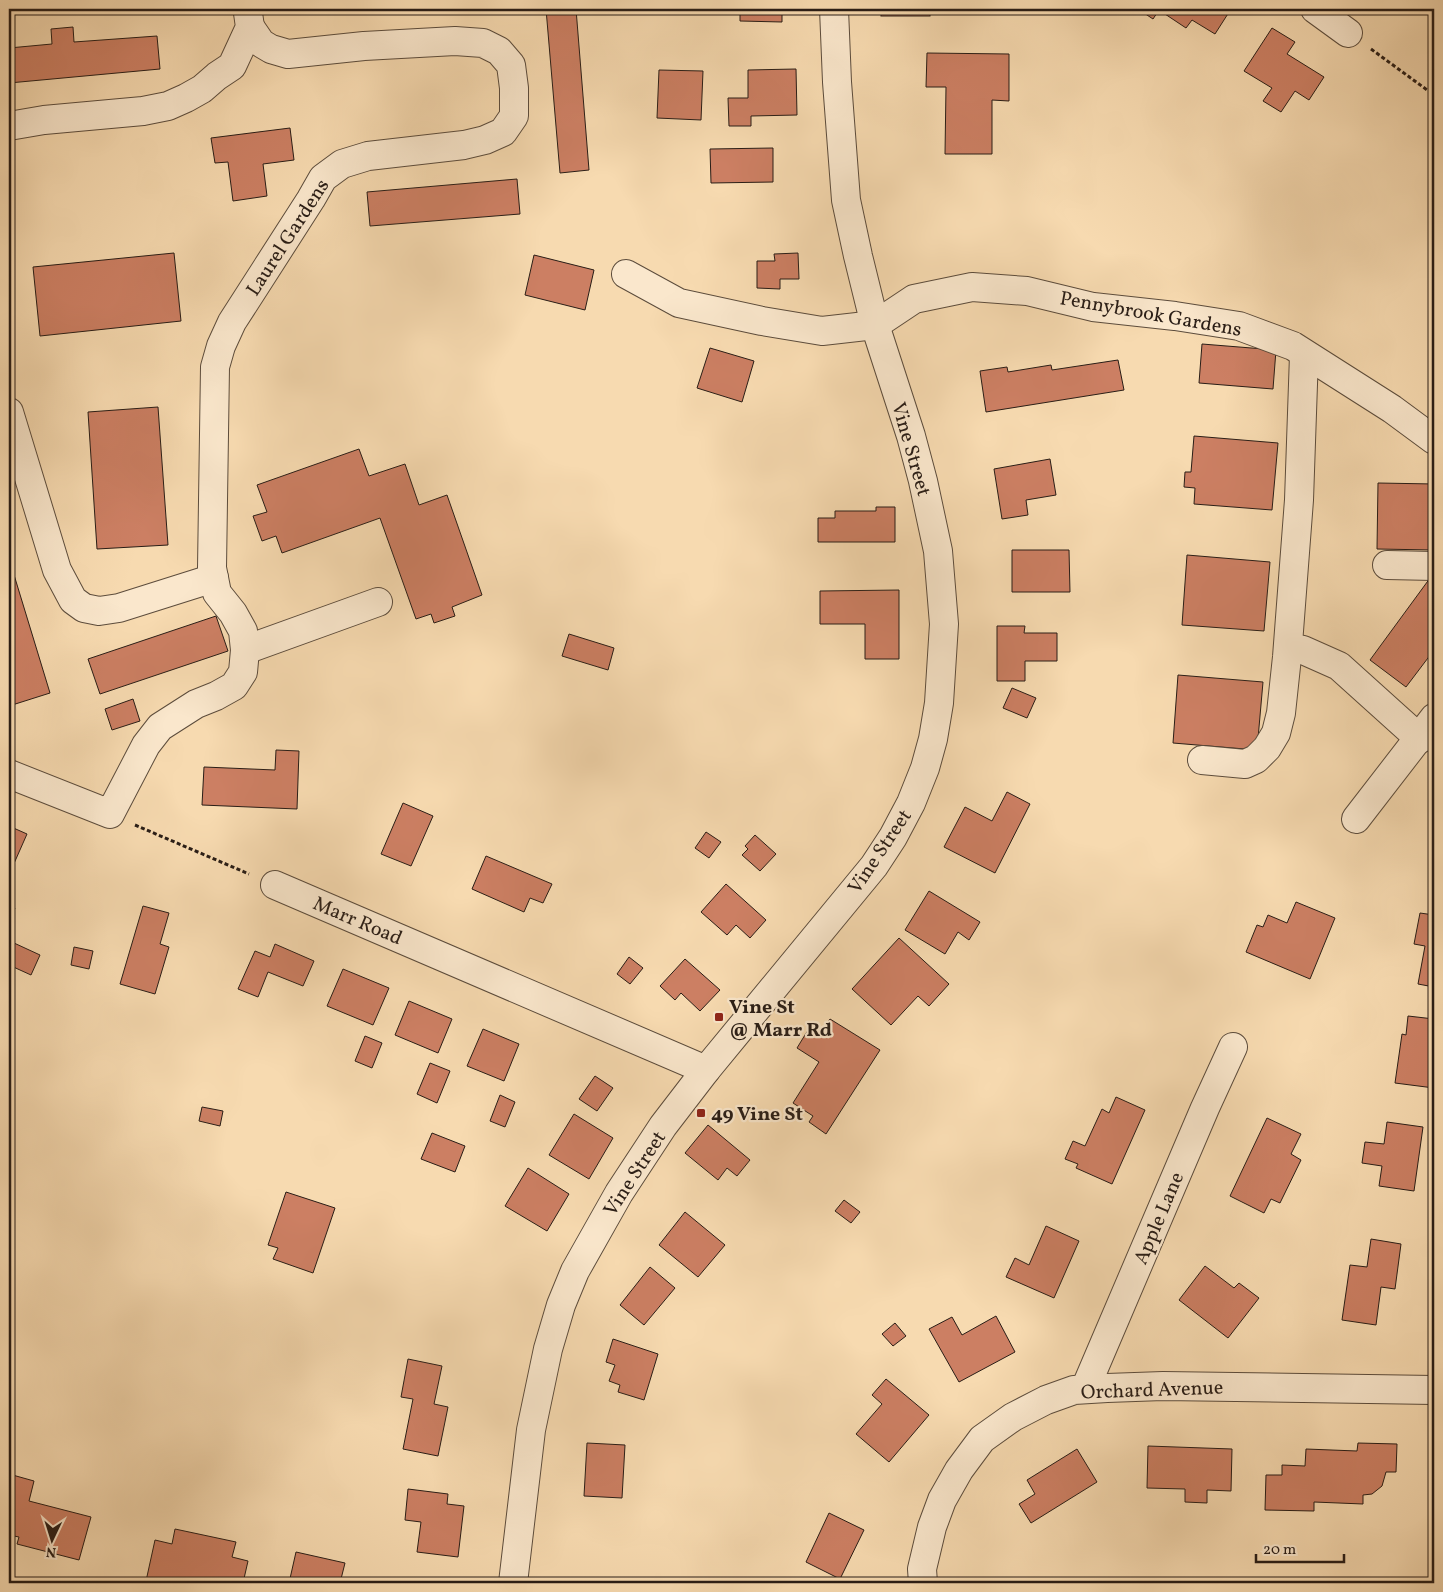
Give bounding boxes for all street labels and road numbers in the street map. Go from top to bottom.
street label: Laurel Gardens [240,174,337,302]
street label: Pennybrook Gardens [1058,285,1244,345]
street label: Vine Street [883,399,937,500]
street label: Vine Street [842,804,919,900]
street label: Marr Road [308,890,406,953]
street label: Vine Street [598,1126,674,1222]
street label: Apple Lane [1128,1168,1192,1269]
street label: Orchard Avenue [1080,1375,1224,1407]

